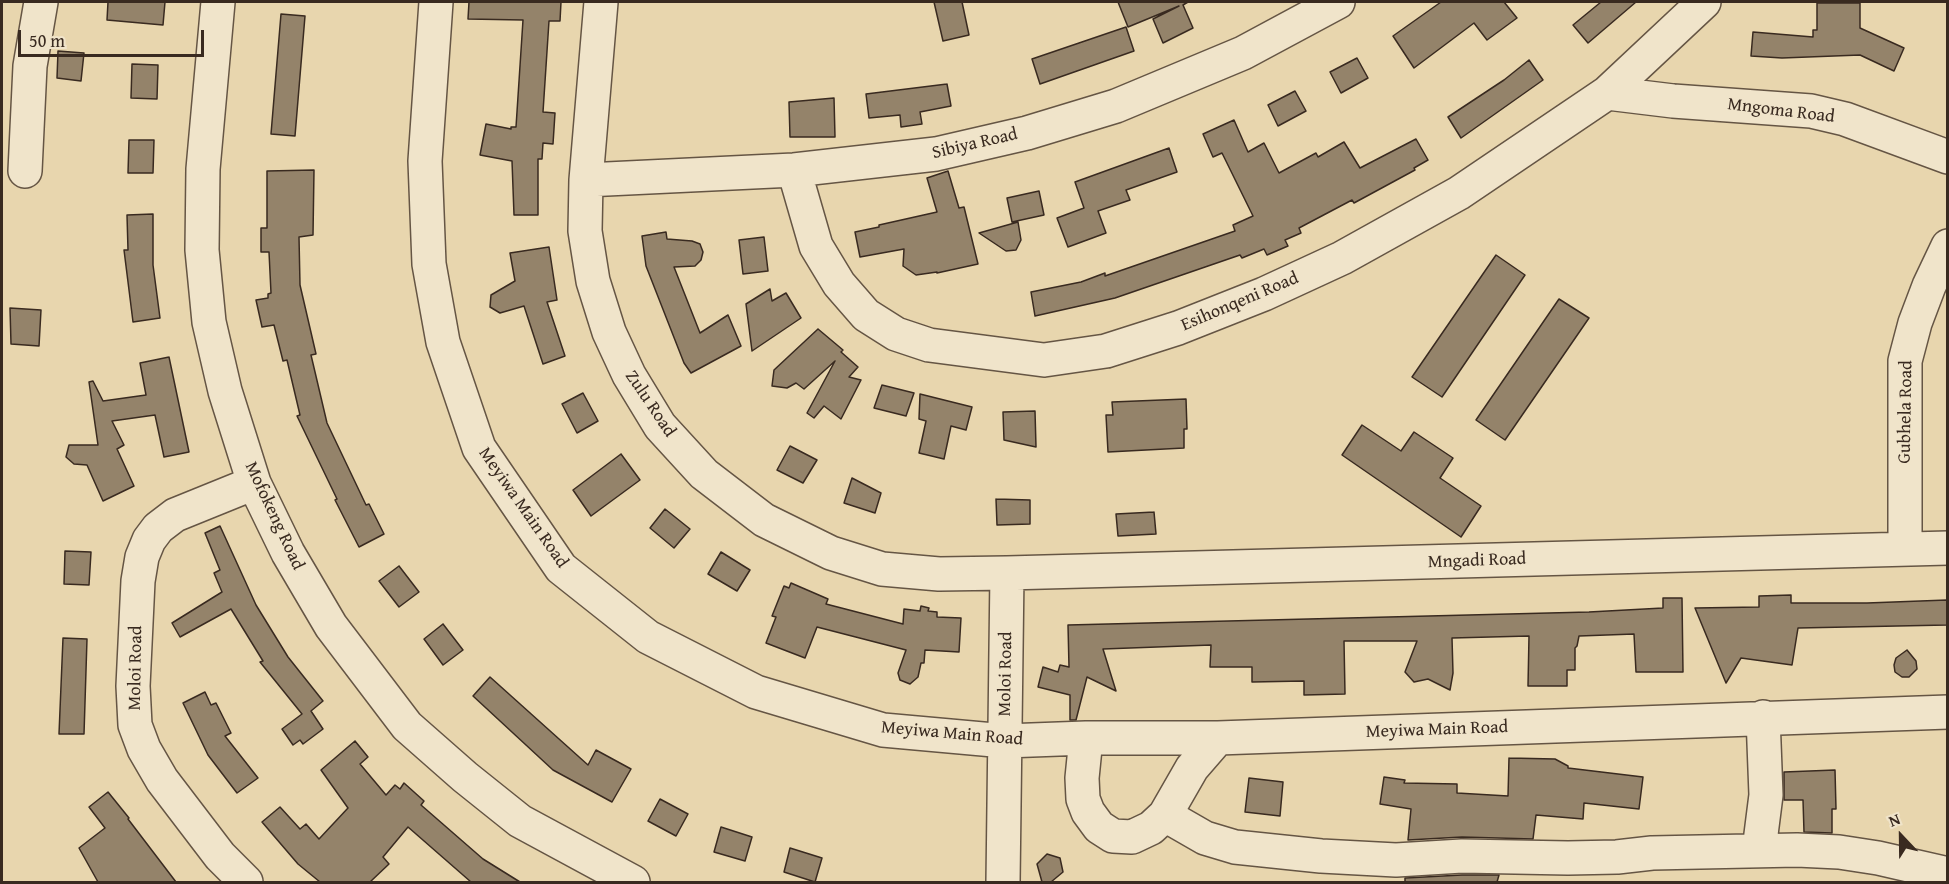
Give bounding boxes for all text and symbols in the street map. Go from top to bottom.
scale bar [21,18,207,56]
text: 50 m [29,27,65,54]
street label: Mngoma Road [1726,94,1836,128]
street label: Sibiya Road [930,124,1020,164]
street label: Esihonqeni Road [1178,268,1302,336]
street label: Gubhela Road [1894,360,1918,464]
street label: Zulu Road [620,367,680,441]
street label: Meyiwa Main Road [473,444,573,572]
street label: Mofokeng Road [240,459,308,573]
street label: Mngadi Road [1427,548,1527,574]
street label: Moloi Road [124,625,148,711]
street label: Moloi Road [994,631,1018,717]
street label: Meyiwa Main Road [880,717,1024,751]
street label: Meyiwa Main Road [1366,717,1508,743]
north arrow [1871,806,1931,866]
text: N [1885,806,1904,832]

